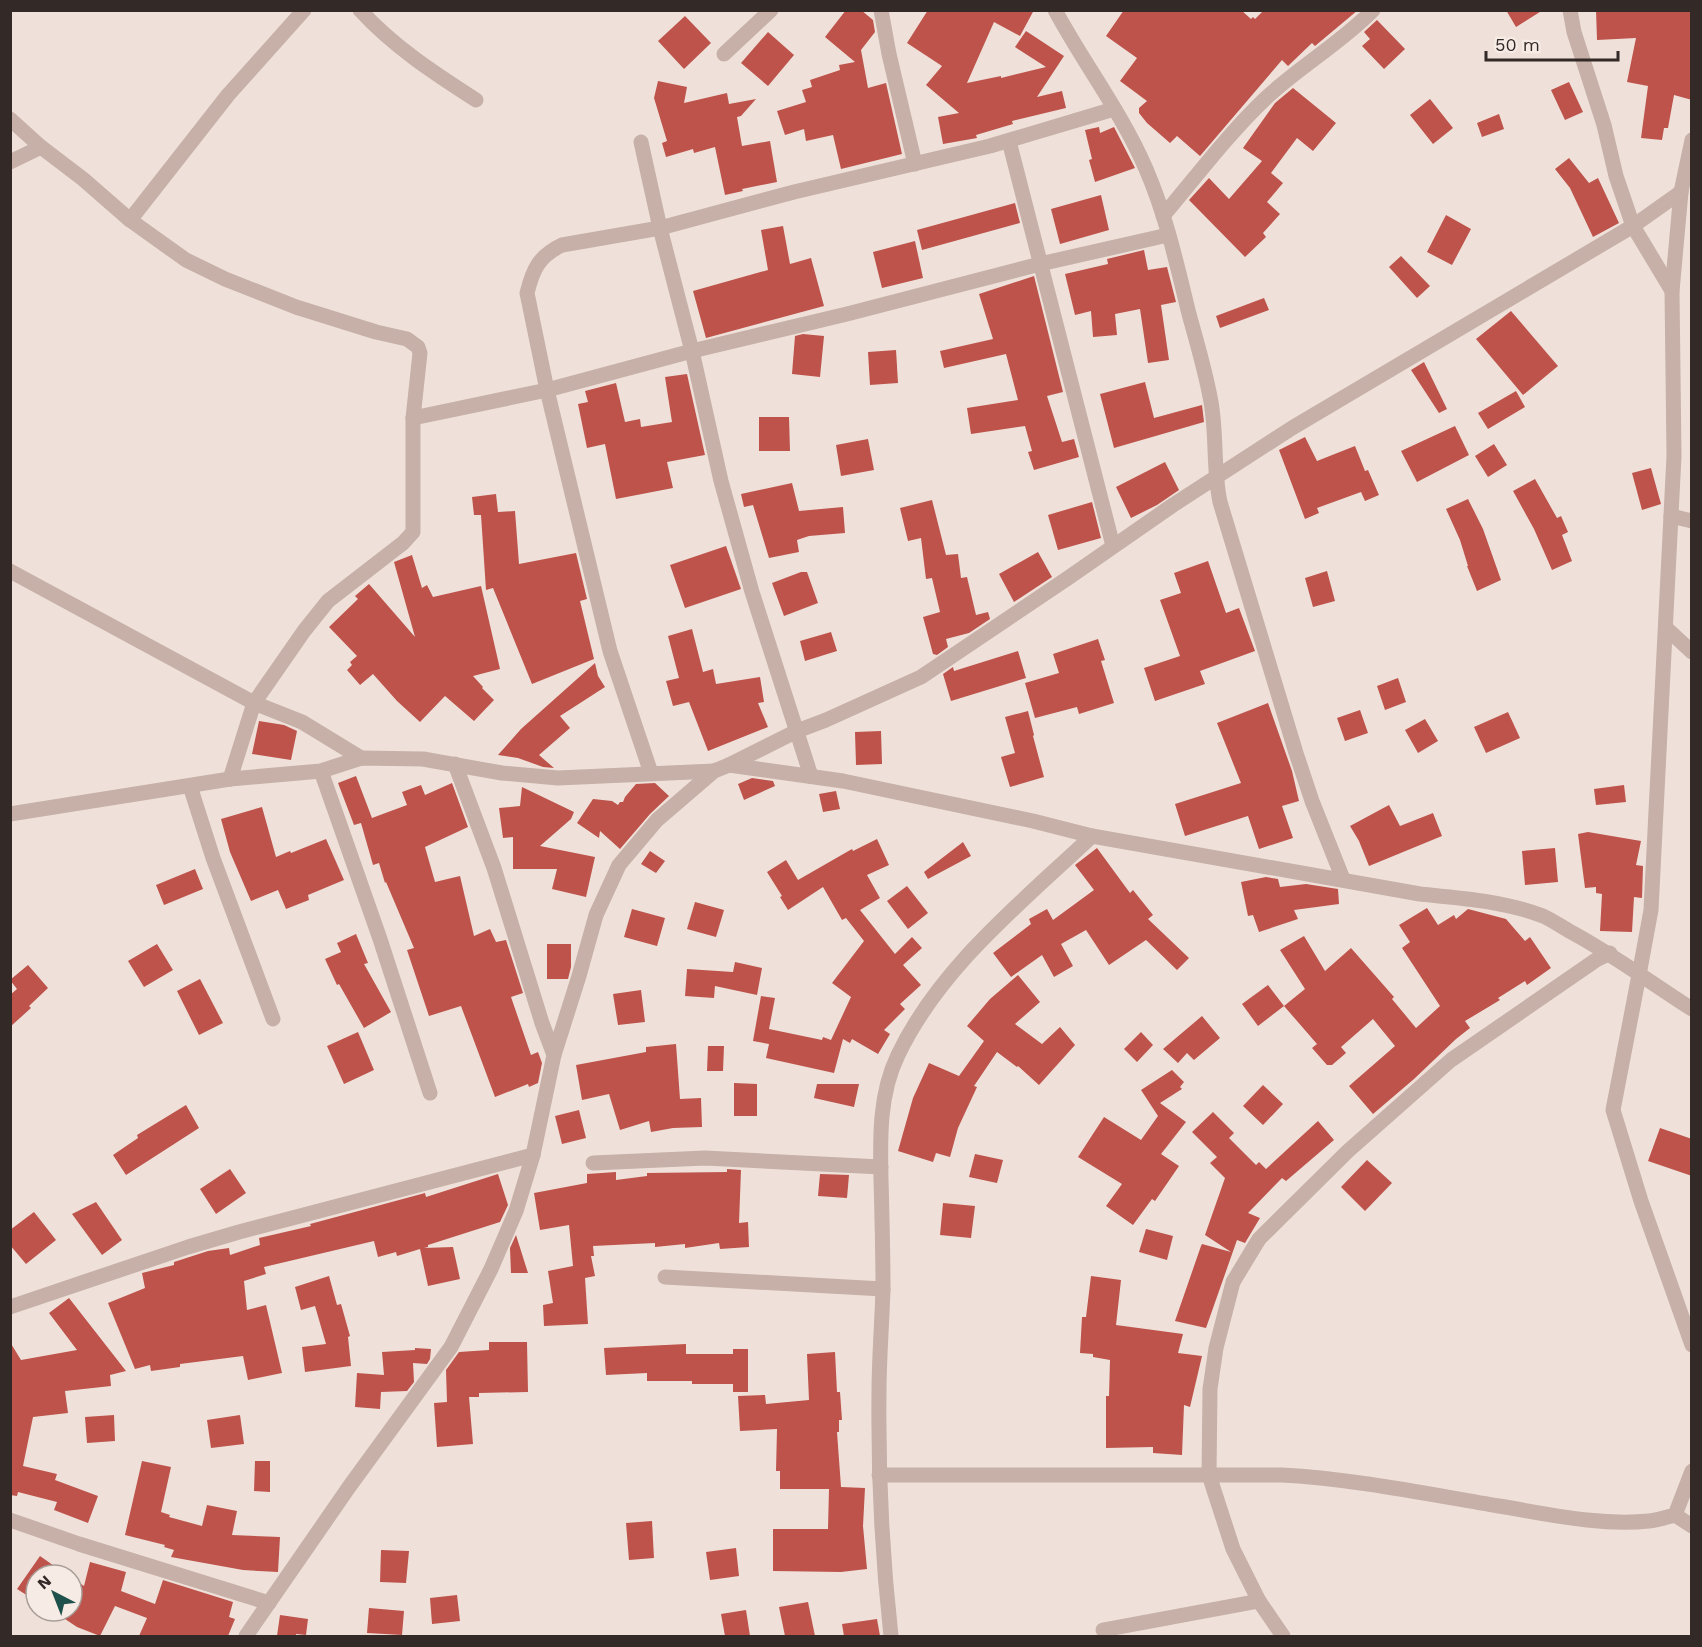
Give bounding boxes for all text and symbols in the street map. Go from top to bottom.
scale bar [1486,24,1618,62]
text: 50 m [1495,34,1540,55]
north arrow [24,1563,84,1623]
text: N [34,1571,55,1593]

